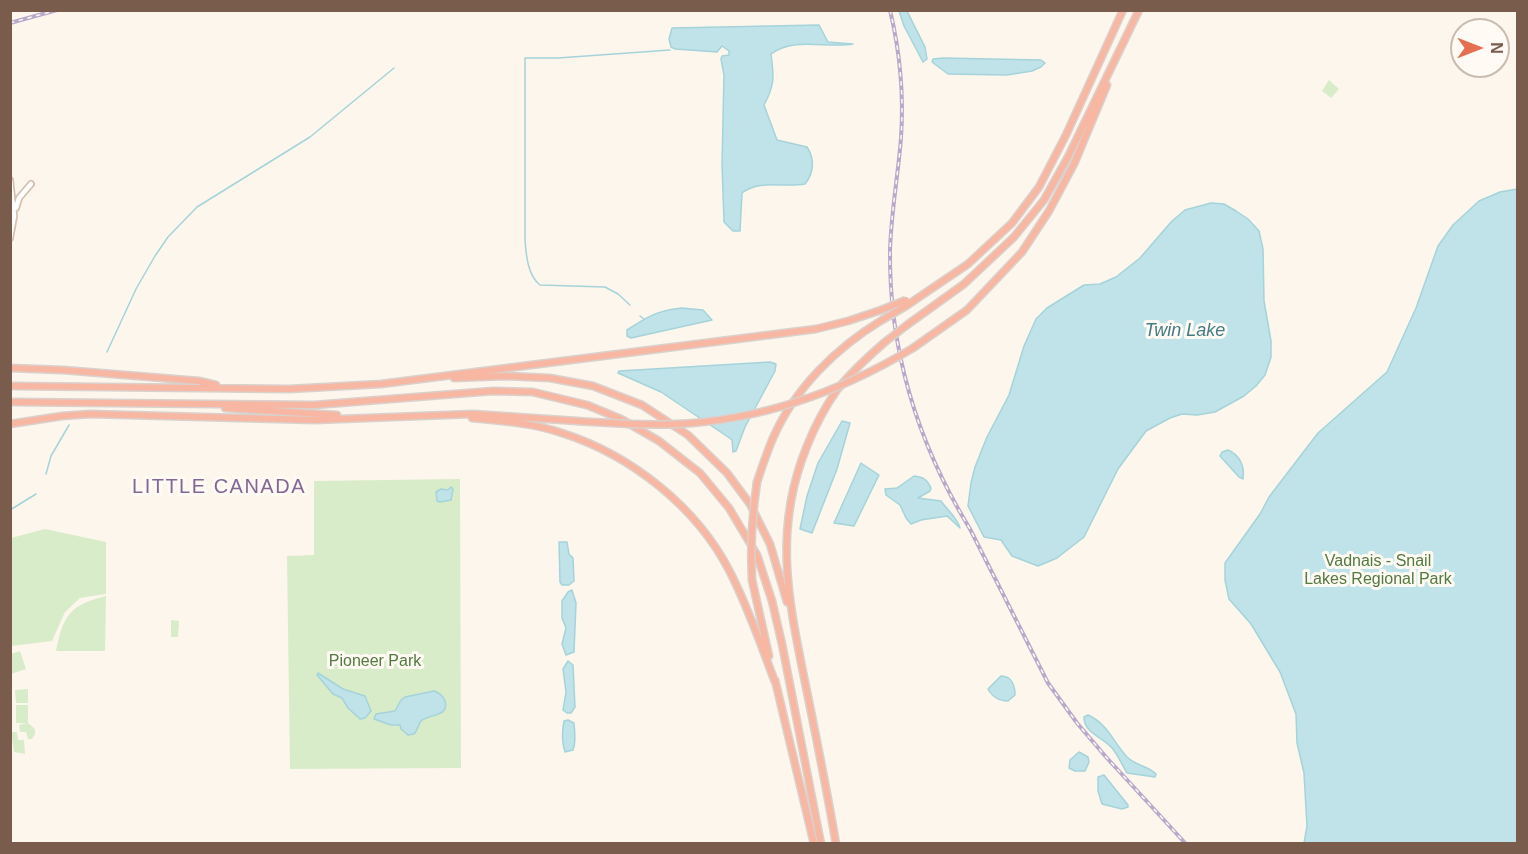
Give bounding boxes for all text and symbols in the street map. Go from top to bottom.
north arrow [1450,18,1510,78]
text: N [1488,42,1505,54]
water label: Twin Lake [1145,320,1225,342]
district label: LITTLE CANADA [132,475,306,499]
park label: Vadnais - Snail Lakes Regional Park [1304,552,1452,590]
park label: Pioneer Park [329,652,421,672]

